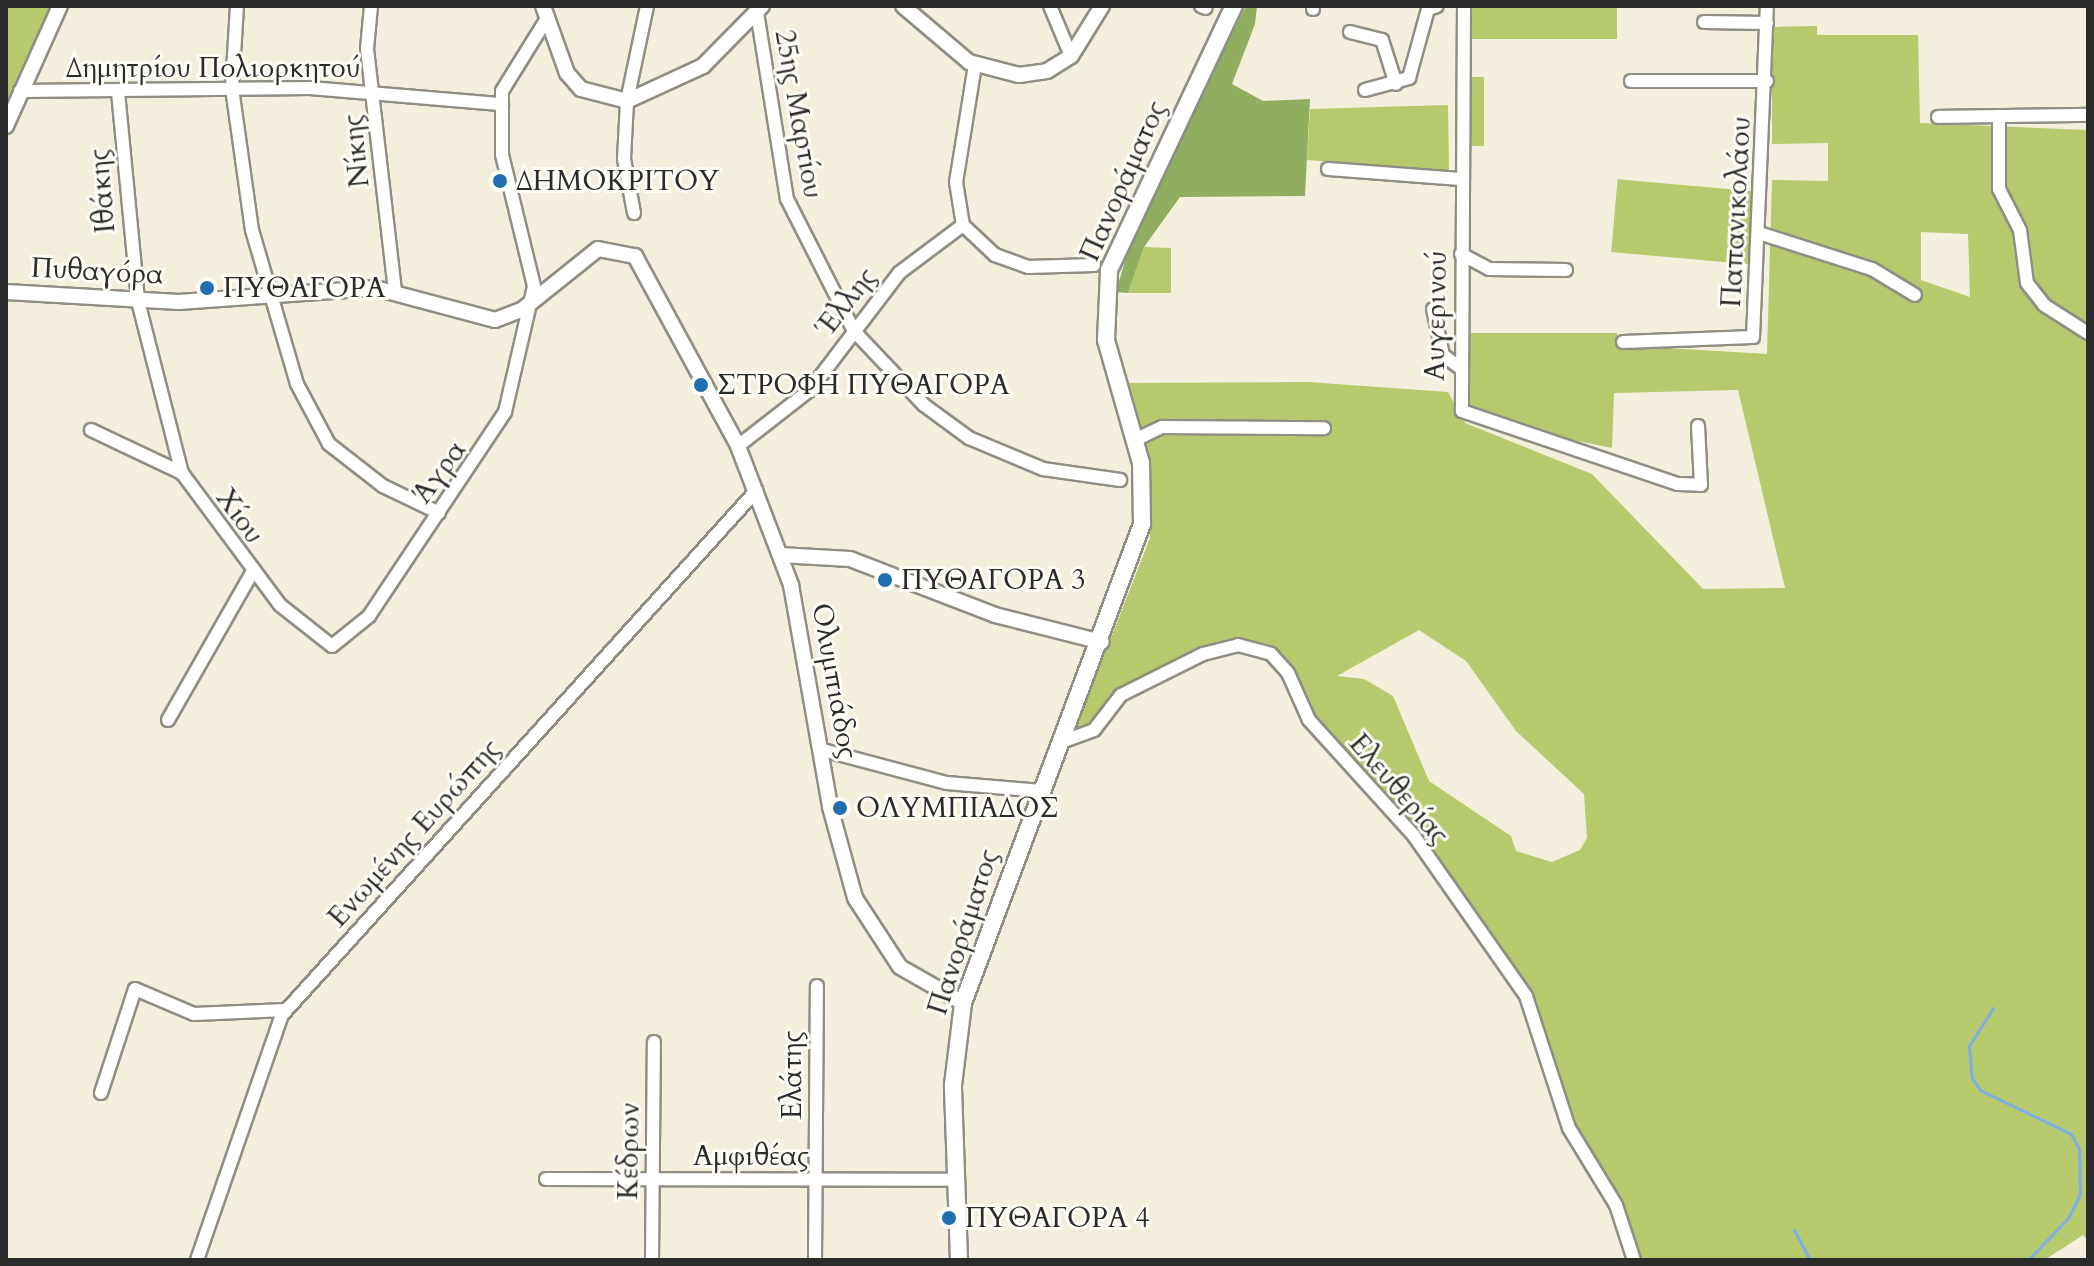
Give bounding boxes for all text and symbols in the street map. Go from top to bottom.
street label: 25ης Μαρτίου [768,27,830,201]
street label: Δημητρίου Πολιορκητού [66,51,360,85]
street label: Πανοράματος [1073,96,1173,266]
street label: Νίκης [335,113,377,189]
street label: Παπανικολάου [1714,116,1758,308]
street label: Ιθάκης [82,147,122,235]
place label: ΔΗΜΟΚΡΙΤΟΥ [516,164,719,198]
marker: ΔΗΜΟΚΡΙΤΟΥ [491,172,509,190]
street label: Πυθαγόρα [30,251,164,291]
street label: Αυγερινού [1418,251,1454,381]
street label: Έλλης [809,261,883,343]
place label: ΠΥΘΑΓΟΡΑ [223,271,386,305]
marker: ΠΥΘΑΓΟΡΑ [198,279,216,297]
place label: ΣΤΡΟΦΗ ΠΥΘΑΓΟΡΑ [717,368,1010,402]
marker: ΣΤΡΟΦΗ ΠΥΘΑΓΟΡΑ [692,376,710,394]
street label: Άγρα [405,434,473,510]
street label: Χίου [209,482,271,550]
place label: ΠΥΘΑΓΟΡΑ 3 [901,563,1086,597]
marker: ΠΥΘΑΓΟΡΑ 3 [876,571,894,589]
street label: Ολυμπιάδος [805,601,865,761]
street label: Ελευθερίας [1342,727,1456,851]
street label: Ενωμένης Ευρώπης [321,732,507,934]
place label: ΟΛΥΜΠΙΑΔΟΣ [856,791,1059,825]
marker: ΟΛΥΜΠΙΑΔΟΣ [831,799,849,817]
street label: Πανοράματος [920,845,1006,1019]
street label: Ελάτης [775,1031,809,1119]
street label: Κέδρων [611,1102,647,1200]
street label: Αμφιθέας [693,1139,809,1173]
place label: ΠΥΘΑΓΟΡΑ 4 [965,1201,1150,1235]
marker: ΠΥΘΑΓΟΡΑ 4 [940,1209,958,1227]

